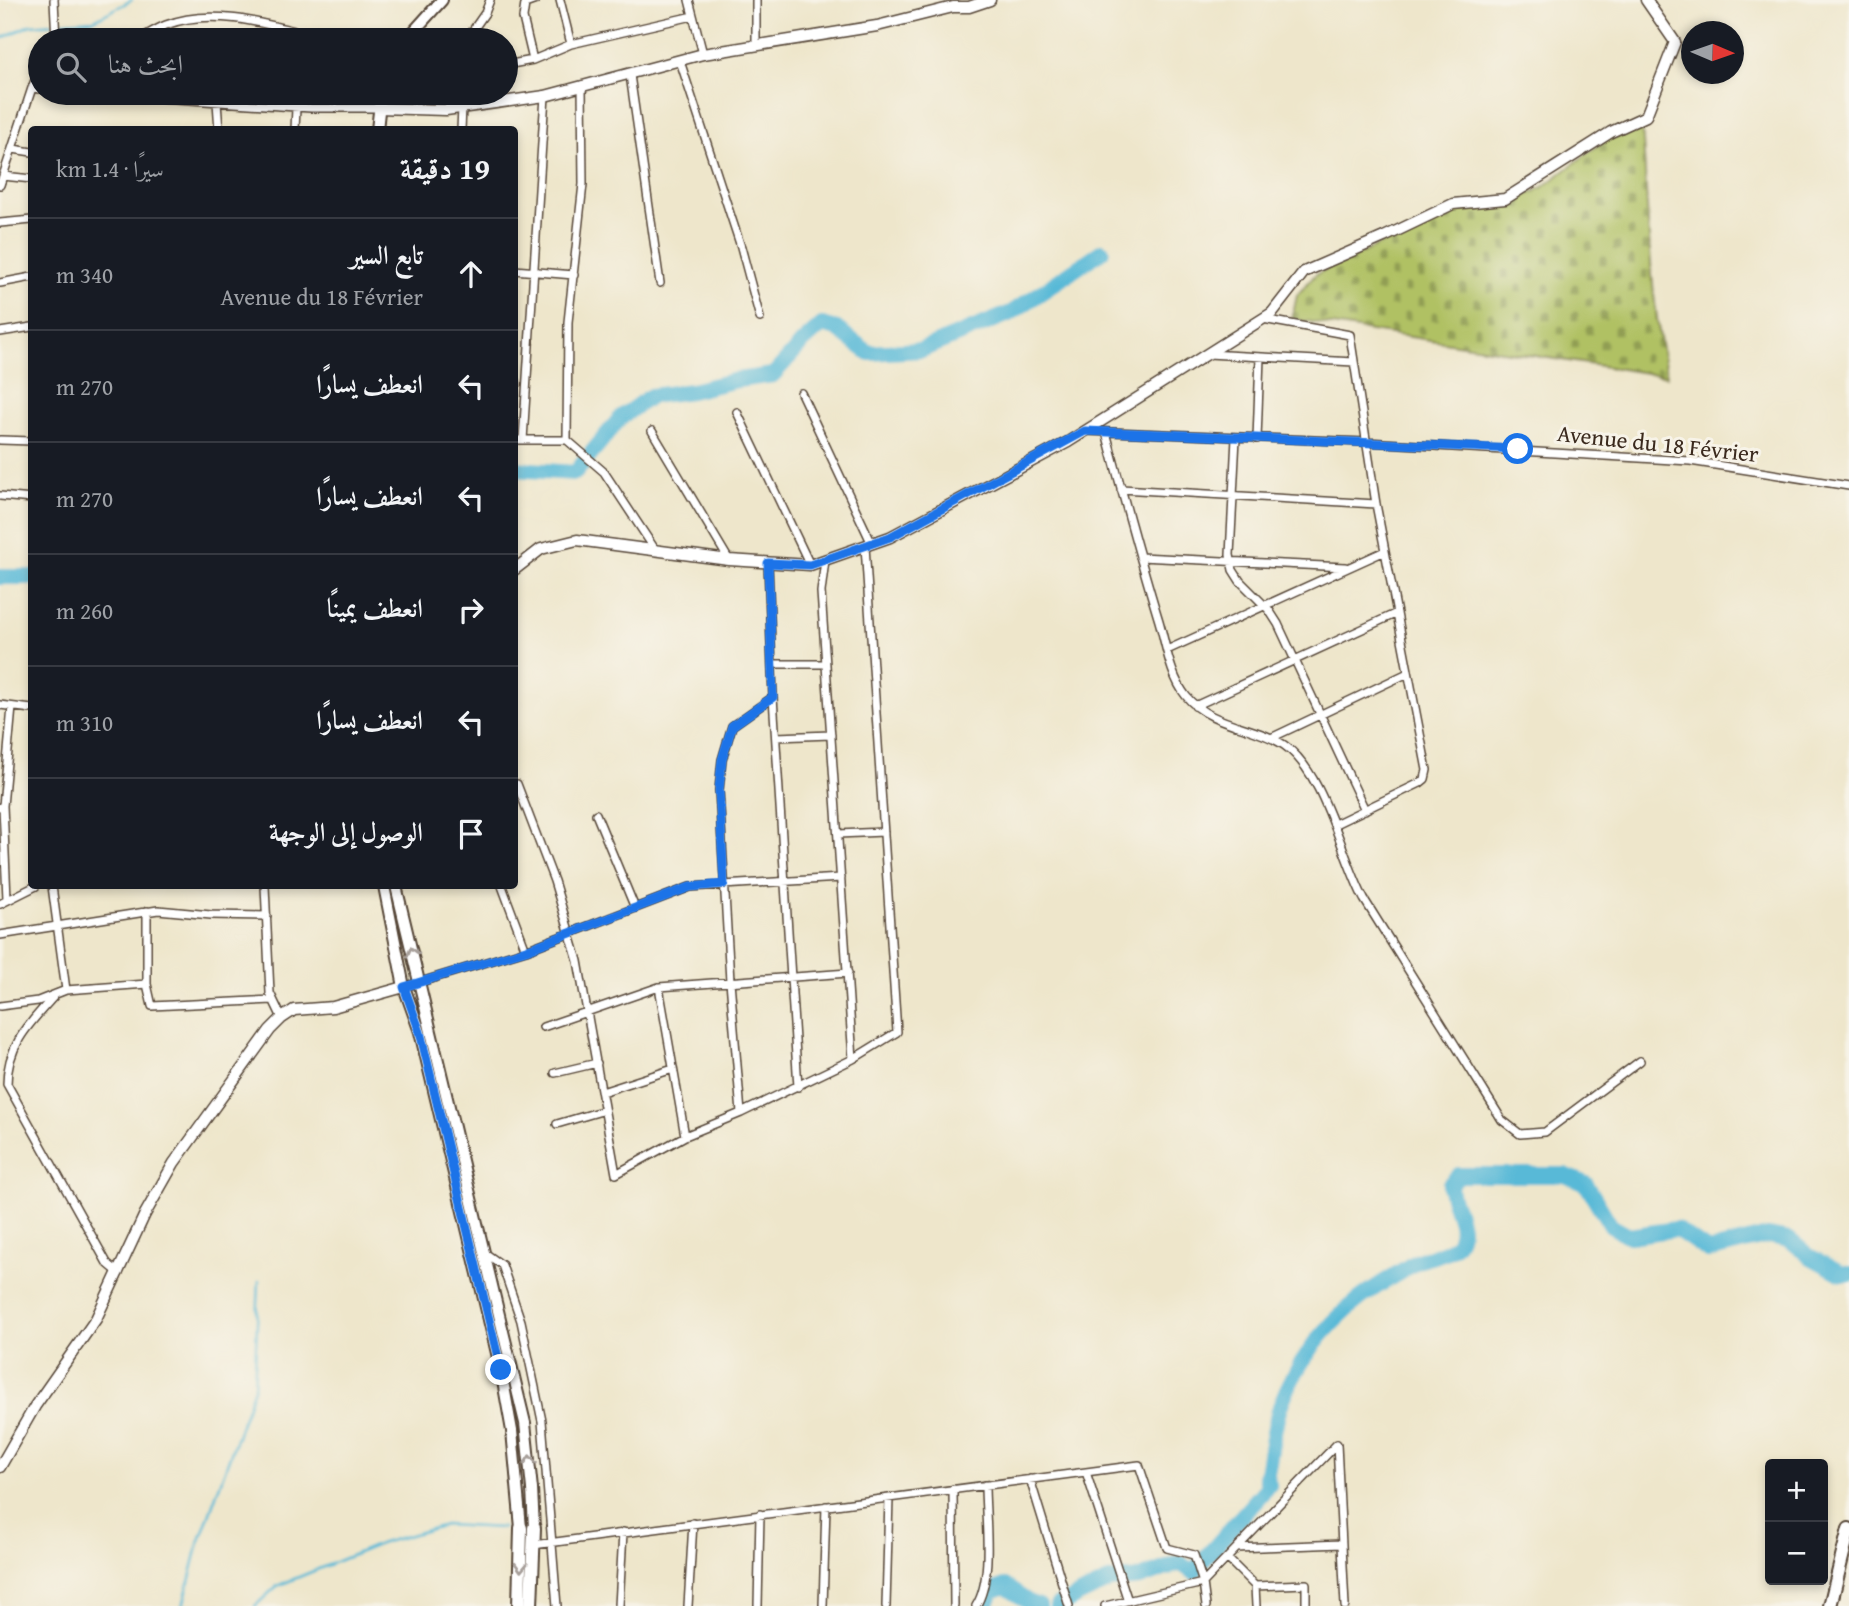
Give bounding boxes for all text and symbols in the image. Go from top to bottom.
north arrow [1681,21,1744,84]
search box [28,28,518,105]
text: ابحث هنا [108,44,183,83]
icon: search [52,48,90,86]
text: 19 دقيقة [400,146,490,190]
text: سيرًا · 1.4 km [56,152,164,185]
text: تابع السير [349,235,423,274]
icon: ahead [452,255,490,293]
text: 340 m [56,258,113,291]
text: Avenue du 18 Février [221,280,423,313]
text: انعطف يسارًا [316,364,423,403]
icon: left [452,367,490,405]
text: 270 m [56,370,113,403]
street label: Avenue du 18 Février [1556,416,1761,470]
route start [1502,433,1533,464]
text: انعطف يسارًا [316,476,423,515]
icon: left [452,479,490,517]
text: 270 m [56,482,113,515]
text: انعطف يمينًا [327,588,423,627]
icon: right [452,591,490,629]
text: 260 m [56,594,113,627]
text: انعطف يسارًا [316,700,423,739]
icon: left [452,703,490,741]
text: 310 m [56,706,113,739]
text: الوصول إلى الوجهة [269,812,423,851]
icon: arrive [452,815,490,853]
one-way arrow [405,946,420,958]
route end [485,1354,516,1385]
one-way arrow [523,1454,538,1465]
map controls [1765,1459,1828,1585]
button: + [1765,1459,1828,1522]
button: − [1765,1522,1828,1585]
one-way arrow [513,1562,528,1573]

